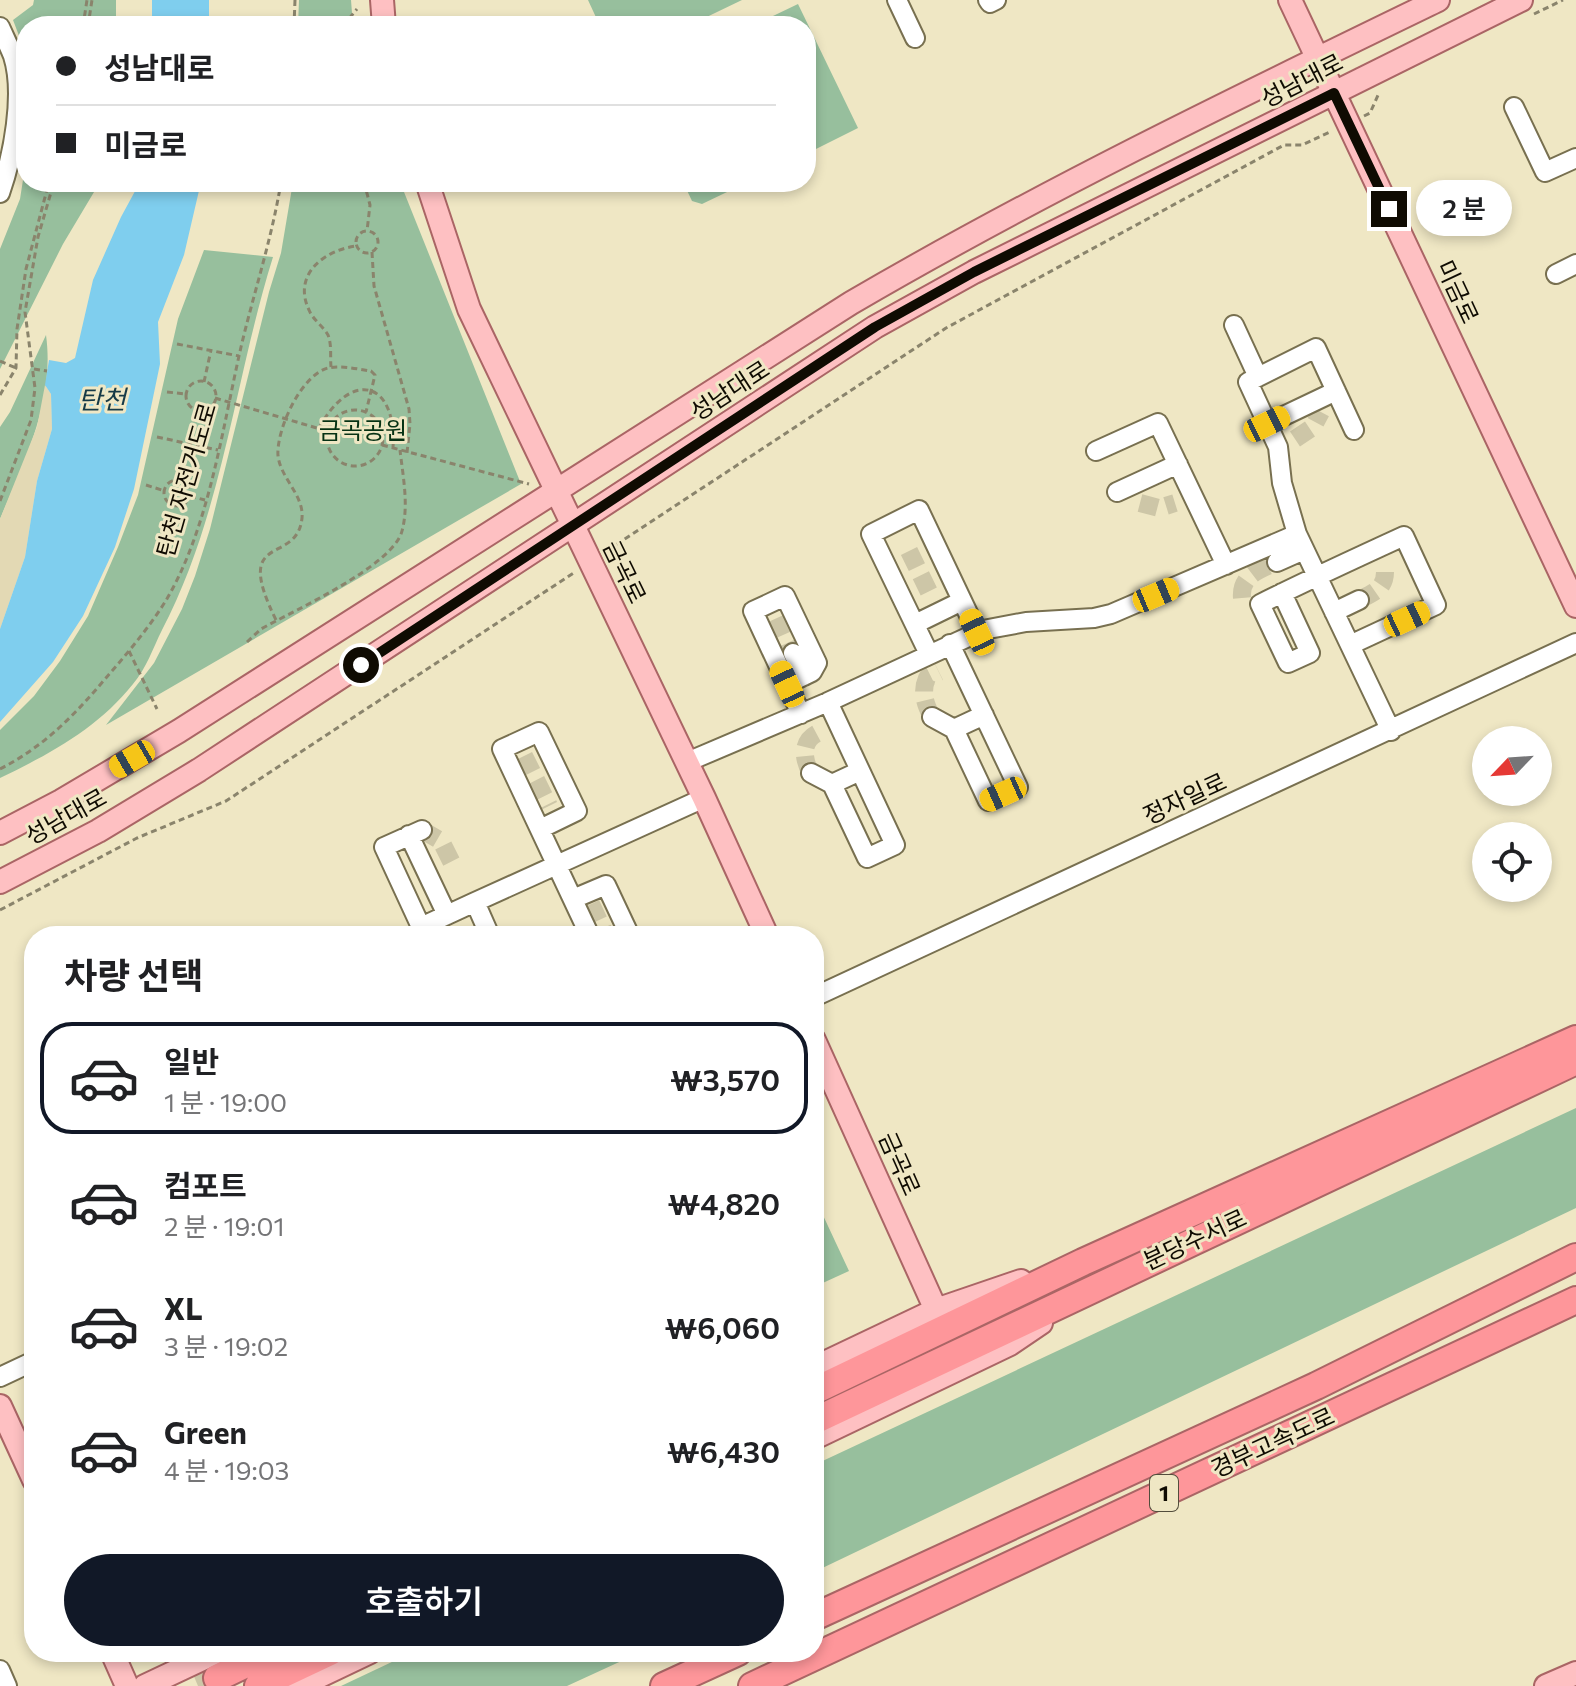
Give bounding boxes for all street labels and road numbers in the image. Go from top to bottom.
street label: 성남대로 [1255,47,1347,113]
street label: 미금로 [1431,255,1486,328]
street label: 성남대로 [684,354,774,426]
street label: 탄천 자전거도로 [150,399,221,560]
street label: 금곡로 [598,535,653,607]
street label: 정자일로 [1138,766,1231,829]
street label: 성남대로 [20,782,111,850]
street label: 금곡로 [874,1127,927,1200]
street label: 분당수서로 [1138,1202,1251,1275]
street label: 경부고속도로 [1206,1401,1339,1483]
road number: 1 [1150,1475,1178,1511]

